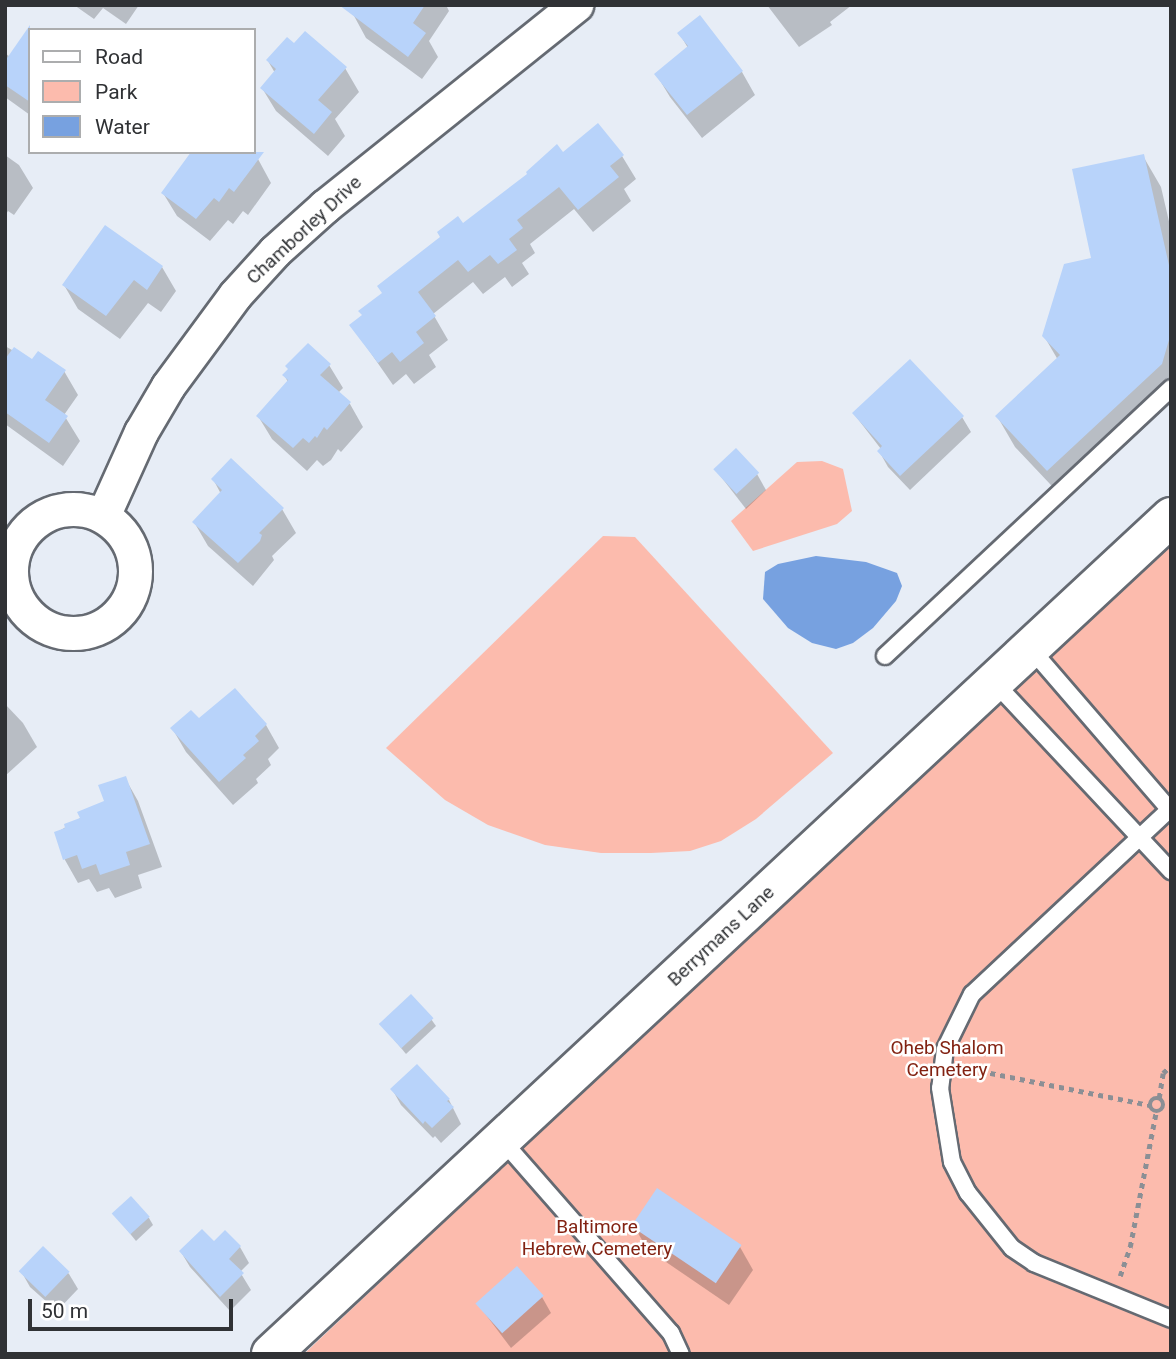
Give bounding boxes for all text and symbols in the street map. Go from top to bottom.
legend [28,28,256,154]
text: Road [95,45,143,69]
text: Park [95,80,137,104]
text: Water [95,115,150,139]
street label: Chamborley Drive [242,171,366,289]
street label: Berrymans Lane [663,881,779,991]
park label: Oheb Shalom Cemetery [890,1037,1004,1081]
park label: Baltimore Hebrew Cemetery [522,1216,672,1260]
scale bar [32,1286,236,1330]
text: 50 m [41,1299,88,1323]

